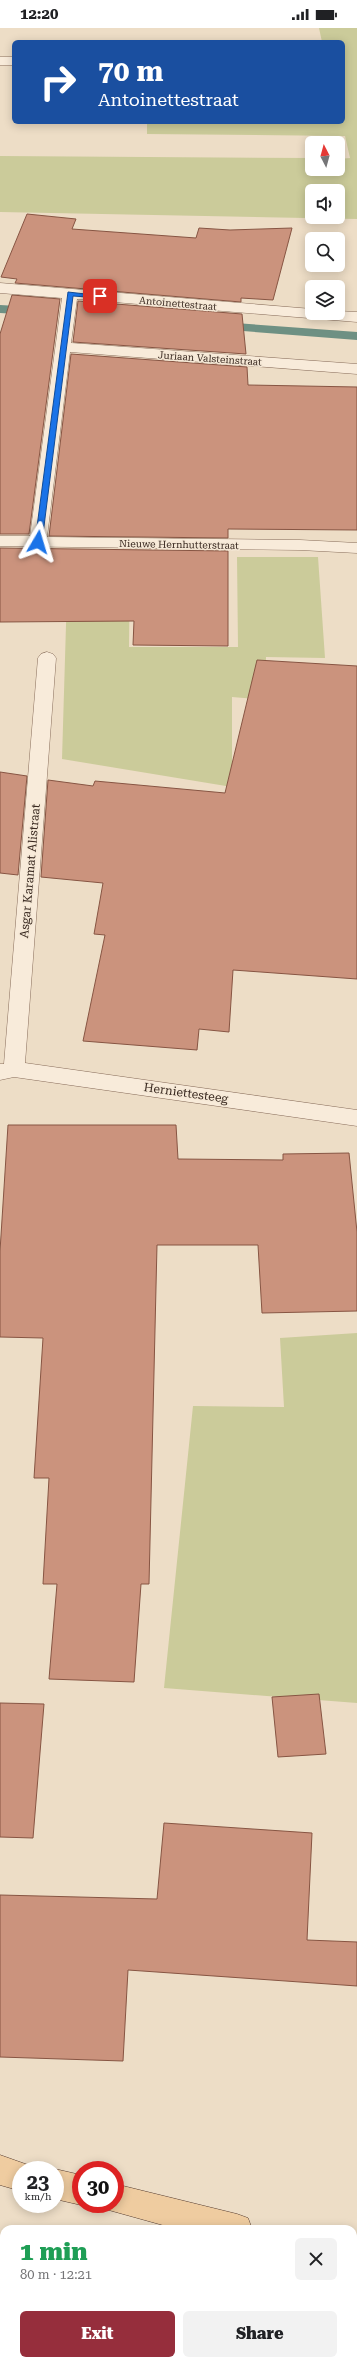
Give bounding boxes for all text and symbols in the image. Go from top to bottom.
text: 12:20 [20,5,58,23]
text: 70 m [98,55,163,88]
icon: right [32,56,84,108]
text: Antoinettestraat [98,89,239,110]
north arrow [305,136,345,176]
map controls [305,136,345,320]
button: sound [305,184,345,224]
button: search [305,232,345,272]
pin [83,279,117,313]
button: layers [305,280,345,320]
icon: arrive [89,285,111,307]
street label: Antoinettestraat [139,295,218,312]
street label: Juriaan Valsteinstraat [158,349,262,368]
position arrow [17,521,59,563]
street label: Nieuwe Hernhutterstraat [119,538,239,551]
street label: Asgar Karamat Alistraat [17,803,43,939]
street label: Herniettesteeg [143,1080,229,1106]
speed limit sign: 30 [72,2161,124,2213]
text: 23 [27,2170,49,2194]
text: km/h [25,2191,51,2202]
text: 1 min [20,2238,87,2266]
button: close [295,2238,337,2280]
text: 80 m · 12:21 [20,2267,92,2282]
button: Exit [20,2311,175,2357]
button: Share [183,2311,337,2357]

